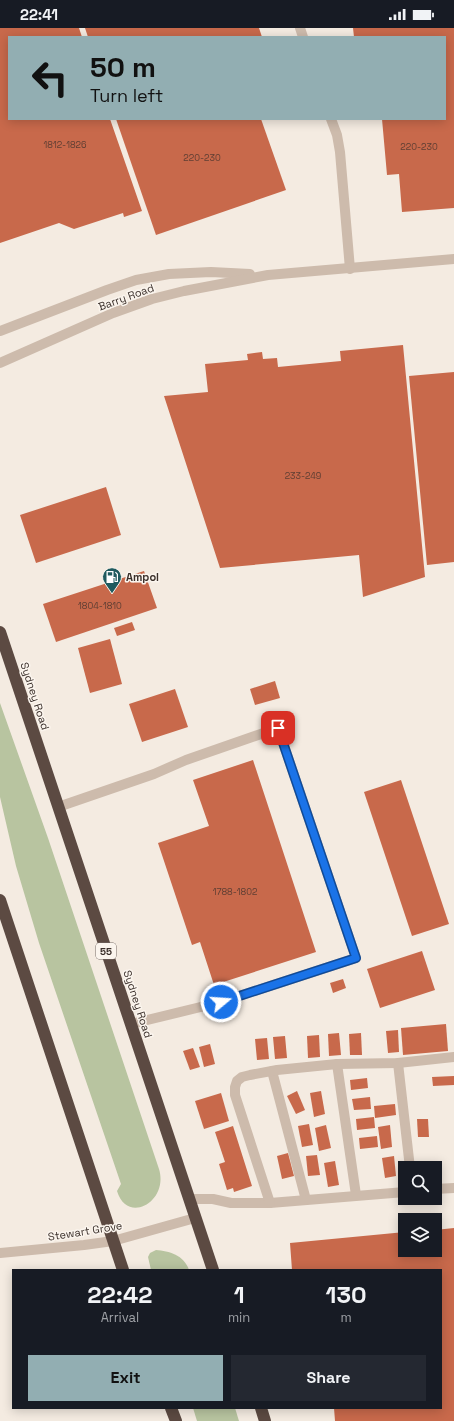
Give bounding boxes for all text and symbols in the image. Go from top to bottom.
text: 22:41 [20,5,58,24]
text: 50 m [90,49,156,85]
icon: left [24,52,76,104]
text: Turn left [90,84,163,107]
house number: 1812-1826 [44,139,87,151]
house number: 220-230 [400,141,438,153]
house number: 220-230 [183,152,221,164]
street label: Barry Road [96,280,156,314]
house number: 233-249 [285,470,321,482]
fuel station icon: Ampol [101,566,123,594]
place label: Ampol [126,570,159,584]
house number: 1804-1810 [78,600,122,612]
street label: Sydney Road [17,660,53,732]
pin [261,711,295,745]
icon: arrive [267,717,289,739]
house number: 1788-1802 [213,886,257,898]
road number: 55 [96,943,116,959]
street label: Sydney Road [120,968,156,1040]
position arrow [200,981,242,1023]
map controls [398,1161,442,1257]
button: search [398,1161,442,1205]
button: layers [398,1213,442,1257]
street label: Stewart Grove [47,1218,123,1244]
text: 22:42 [87,1279,153,1310]
text: 1 [234,1279,245,1310]
text: 130 [326,1279,367,1310]
text: Arrival [101,1309,139,1326]
text: min [228,1309,250,1326]
text: m [341,1309,352,1326]
button: Exit [28,1355,223,1401]
button: Share [231,1355,426,1401]

